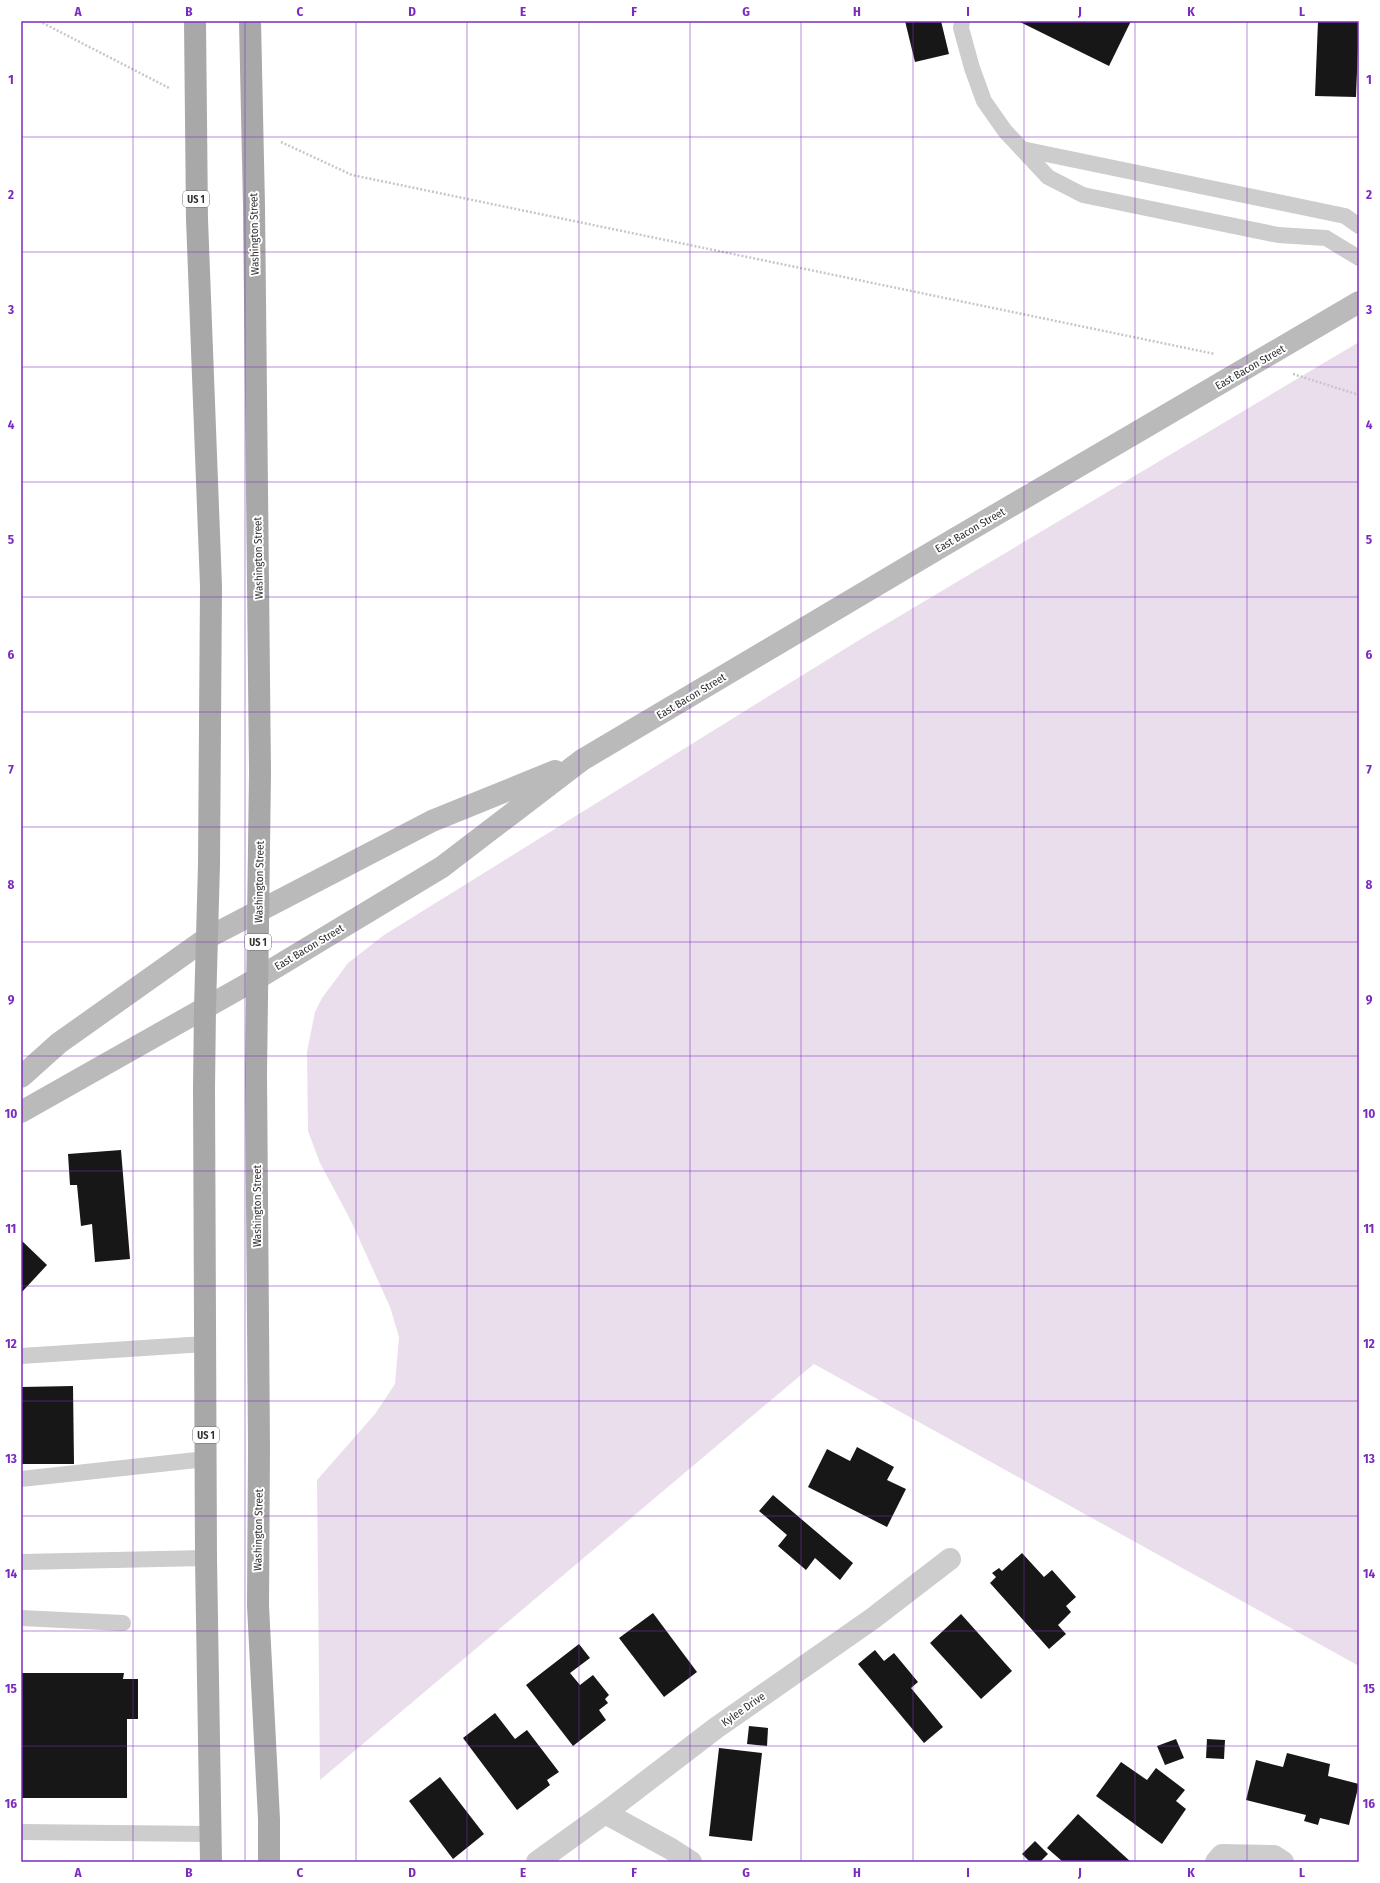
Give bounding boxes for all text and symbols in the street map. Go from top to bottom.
text: A [73,4,82,19]
text: B [185,4,193,19]
text: C [297,4,304,19]
text: D [408,4,416,19]
text: E [520,4,526,19]
text: F [631,4,637,19]
text: G [742,4,750,19]
text: H [853,4,861,19]
text: I [966,4,970,19]
text: J [1077,4,1082,19]
text: K [1187,4,1195,19]
text: L [1299,4,1305,19]
text: 1 [8,72,14,87]
text: 1 [1366,72,1372,87]
text: 2 [7,187,14,202]
text: 2 [1365,187,1372,202]
road number: US 1 [183,191,209,207]
street label: Washington Street [247,192,262,275]
text: 3 [7,302,14,317]
text: 3 [1365,302,1372,317]
street label: East Bacon Street [1213,342,1288,393]
text: 4 [8,417,15,432]
text: 4 [1366,417,1373,432]
street label: East Bacon Street [933,505,1008,556]
street label: Washington Street [251,516,266,599]
text: 5 [8,532,14,547]
text: 5 [1366,532,1372,547]
text: 6 [8,647,15,662]
text: 6 [1366,647,1373,662]
street label: East Bacon Street [654,670,729,722]
text: 7 [8,762,14,777]
text: 7 [1366,762,1372,777]
street label: Washington Street [252,840,267,923]
text: 8 [8,877,15,892]
text: 8 [1366,877,1373,892]
street label: East Bacon Street [272,921,347,973]
road number: US 1 [245,934,271,950]
text: 9 [8,992,15,1007]
text: 9 [1366,992,1373,1007]
text: 10 [5,1106,17,1121]
text: 10 [1363,1106,1375,1121]
street label: Washington Street [251,1165,264,1247]
text: 11 [6,1221,16,1236]
text: 11 [1364,1221,1374,1236]
text: 12 [5,1336,17,1351]
text: 12 [1363,1336,1375,1351]
road number: US 1 [193,1427,219,1443]
text: 13 [5,1451,17,1466]
text: 13 [1363,1451,1375,1466]
street label: Washington Street [251,1488,266,1571]
text: 14 [5,1566,17,1581]
text: 14 [1363,1566,1375,1581]
text: 15 [5,1681,17,1696]
text: 15 [1363,1681,1375,1696]
street label: Kylee Drive [719,1690,768,1729]
text: 16 [5,1796,17,1811]
text: 16 [1363,1796,1375,1811]
text: A [73,1865,82,1880]
text: B [185,1865,193,1880]
text: C [297,1865,304,1880]
text: D [408,1865,416,1880]
text: E [520,1865,526,1880]
text: F [631,1865,637,1880]
text: G [742,1865,750,1880]
text: H [853,1865,861,1880]
text: I [966,1865,970,1880]
text: J [1077,1865,1082,1880]
text: K [1187,1865,1195,1880]
text: L [1299,1865,1305,1880]

